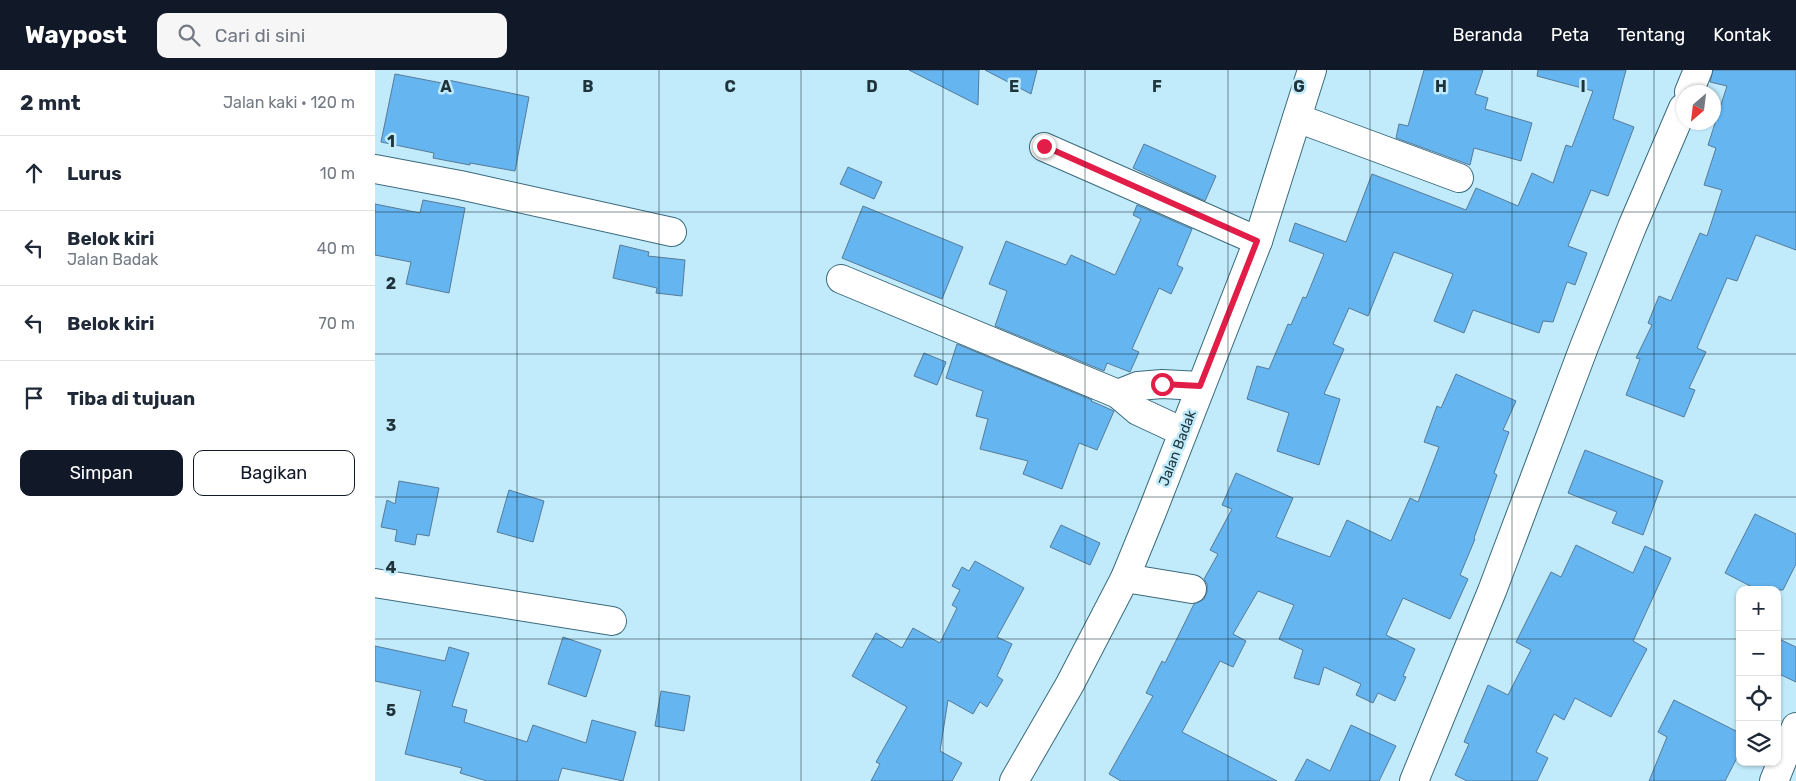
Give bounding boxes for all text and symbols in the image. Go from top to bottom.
search box [157,13,507,58]
text: Waypost [25,21,127,49]
icon: search [175,21,203,49]
text: Cari di sini [215,24,305,47]
text: Beranda [1452,24,1523,46]
text: Peta [1551,24,1589,46]
text: Tentang [1617,24,1685,46]
text: Kontak [1713,24,1771,46]
text: A [440,77,452,96]
text: B [582,77,594,96]
text: C [724,77,736,96]
text: D [866,77,878,96]
text: E [1009,77,1019,96]
text: F [1152,77,1162,96]
text: G [1293,77,1305,96]
text: H [1435,77,1447,96]
text: I [1580,77,1586,96]
north arrow [1676,85,1721,130]
text: 2 mnt [20,90,81,115]
text: Jalan kaki · 120 m [223,93,355,112]
text: 1 [387,132,395,151]
route end [1033,135,1056,158]
icon: ahead [20,159,48,187]
text: Lurus [67,162,122,185]
text: 10 m [320,164,355,183]
text: Belok kiri [67,227,154,250]
icon: left [20,234,48,262]
text: 40 m [317,239,355,258]
text: Jalan Badak [67,250,158,269]
text: 2 [386,274,396,293]
icon: left [20,309,48,337]
text: Belok kiri [67,312,154,335]
text: 70 m [318,314,355,333]
route start [1151,373,1174,396]
icon: arrive [20,384,48,412]
text: Tiba di tujuan [67,387,195,410]
street label: Jalan Badak [1155,407,1200,489]
text: 3 [386,416,396,435]
button: Simpan [20,450,183,496]
button: Bagikan [193,450,355,496]
text: 4 [386,558,397,577]
map controls [1736,586,1781,766]
button: + [1736,586,1781,631]
button: − [1736,631,1781,676]
button: locate [1736,676,1781,721]
text: 5 [386,701,396,720]
button: layers [1736,721,1781,766]

